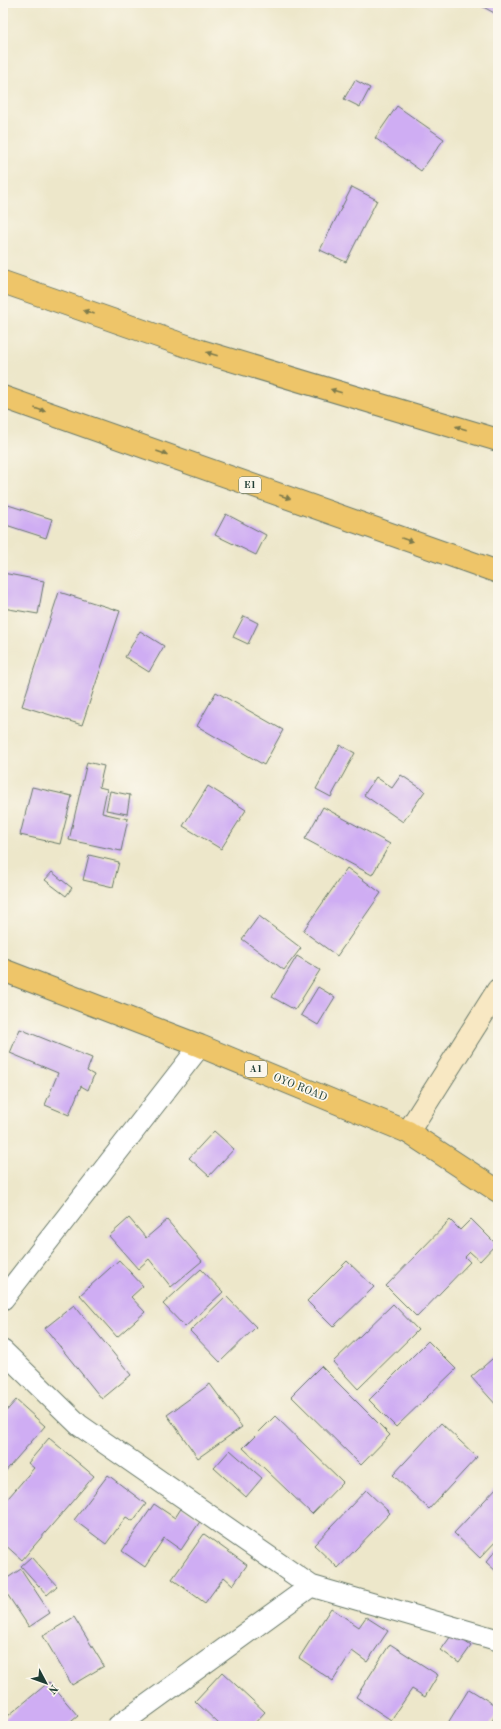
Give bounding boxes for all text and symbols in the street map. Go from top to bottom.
one-way arrow [82,309,94,315]
one-way arrow [205,351,217,357]
one-way arrow [330,388,342,394]
one-way arrow [34,407,46,413]
one-way arrow [454,425,466,431]
one-way arrow [157,451,169,457]
road number: E1 [239,477,261,493]
one-way arrow [279,494,291,500]
one-way arrow [402,538,414,544]
road number: A1 [245,1061,267,1077]
street label: OYO ROAD [271,1072,329,1104]
north arrow [26,1663,66,1703]
text: N [45,1682,59,1696]

